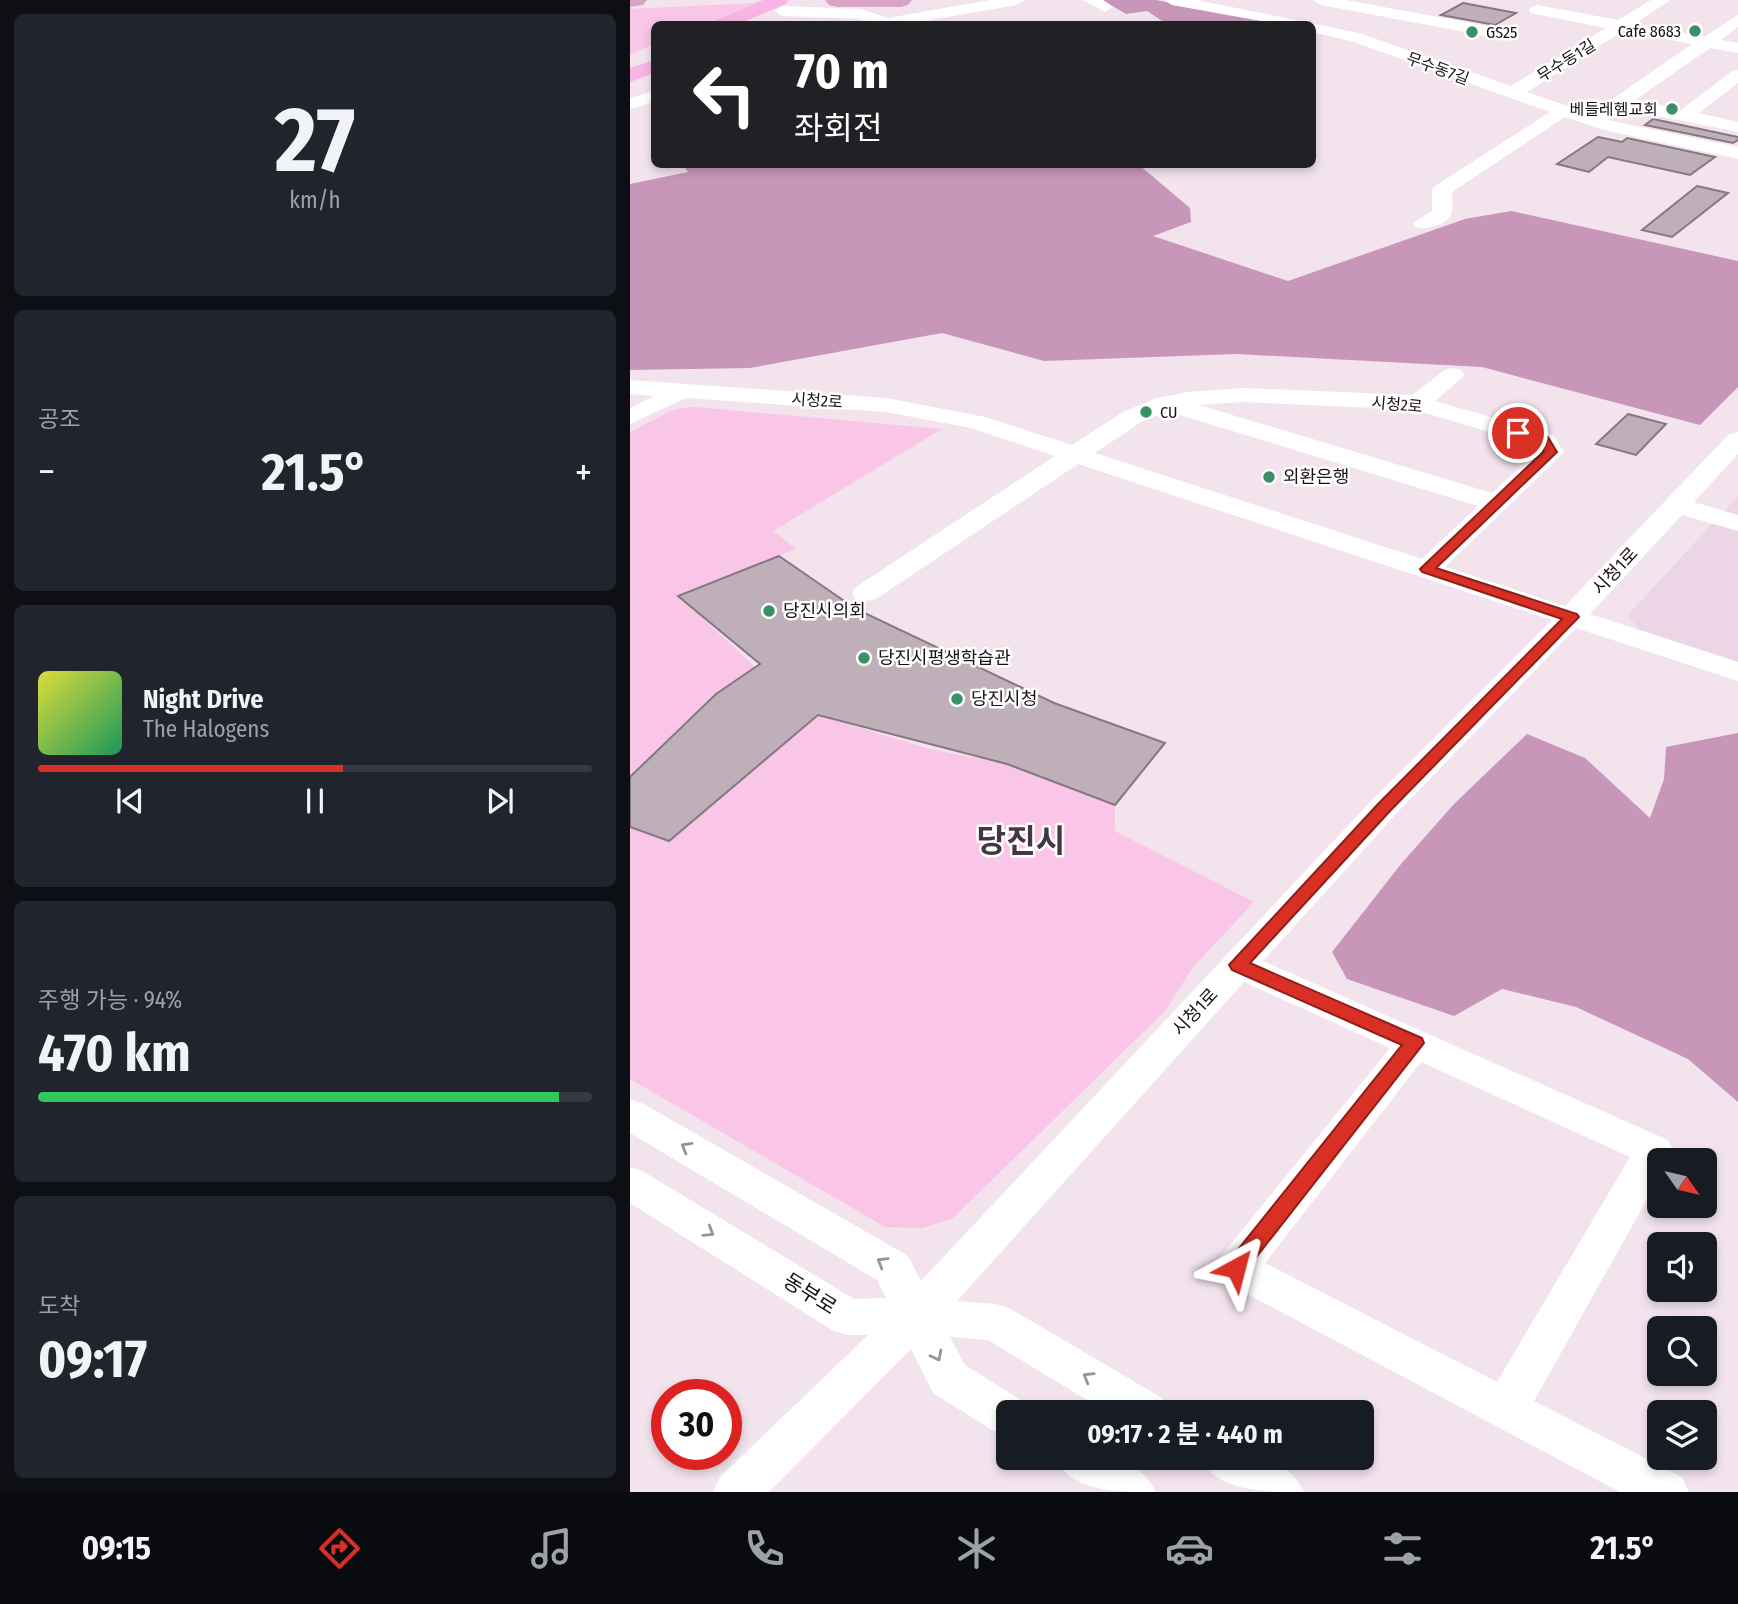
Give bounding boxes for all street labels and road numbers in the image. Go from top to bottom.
street label: 무수동1길 [1534,35,1599,86]
street label: 무수동7길 [1404,48,1472,89]
street label: 시청2로 [791,389,843,412]
street label: 시청2로 [1371,393,1424,416]
street label: 시청1로 [1588,543,1642,599]
street label: 시청1로 [1168,984,1222,1040]
street label: 동부로 [779,1268,841,1320]

